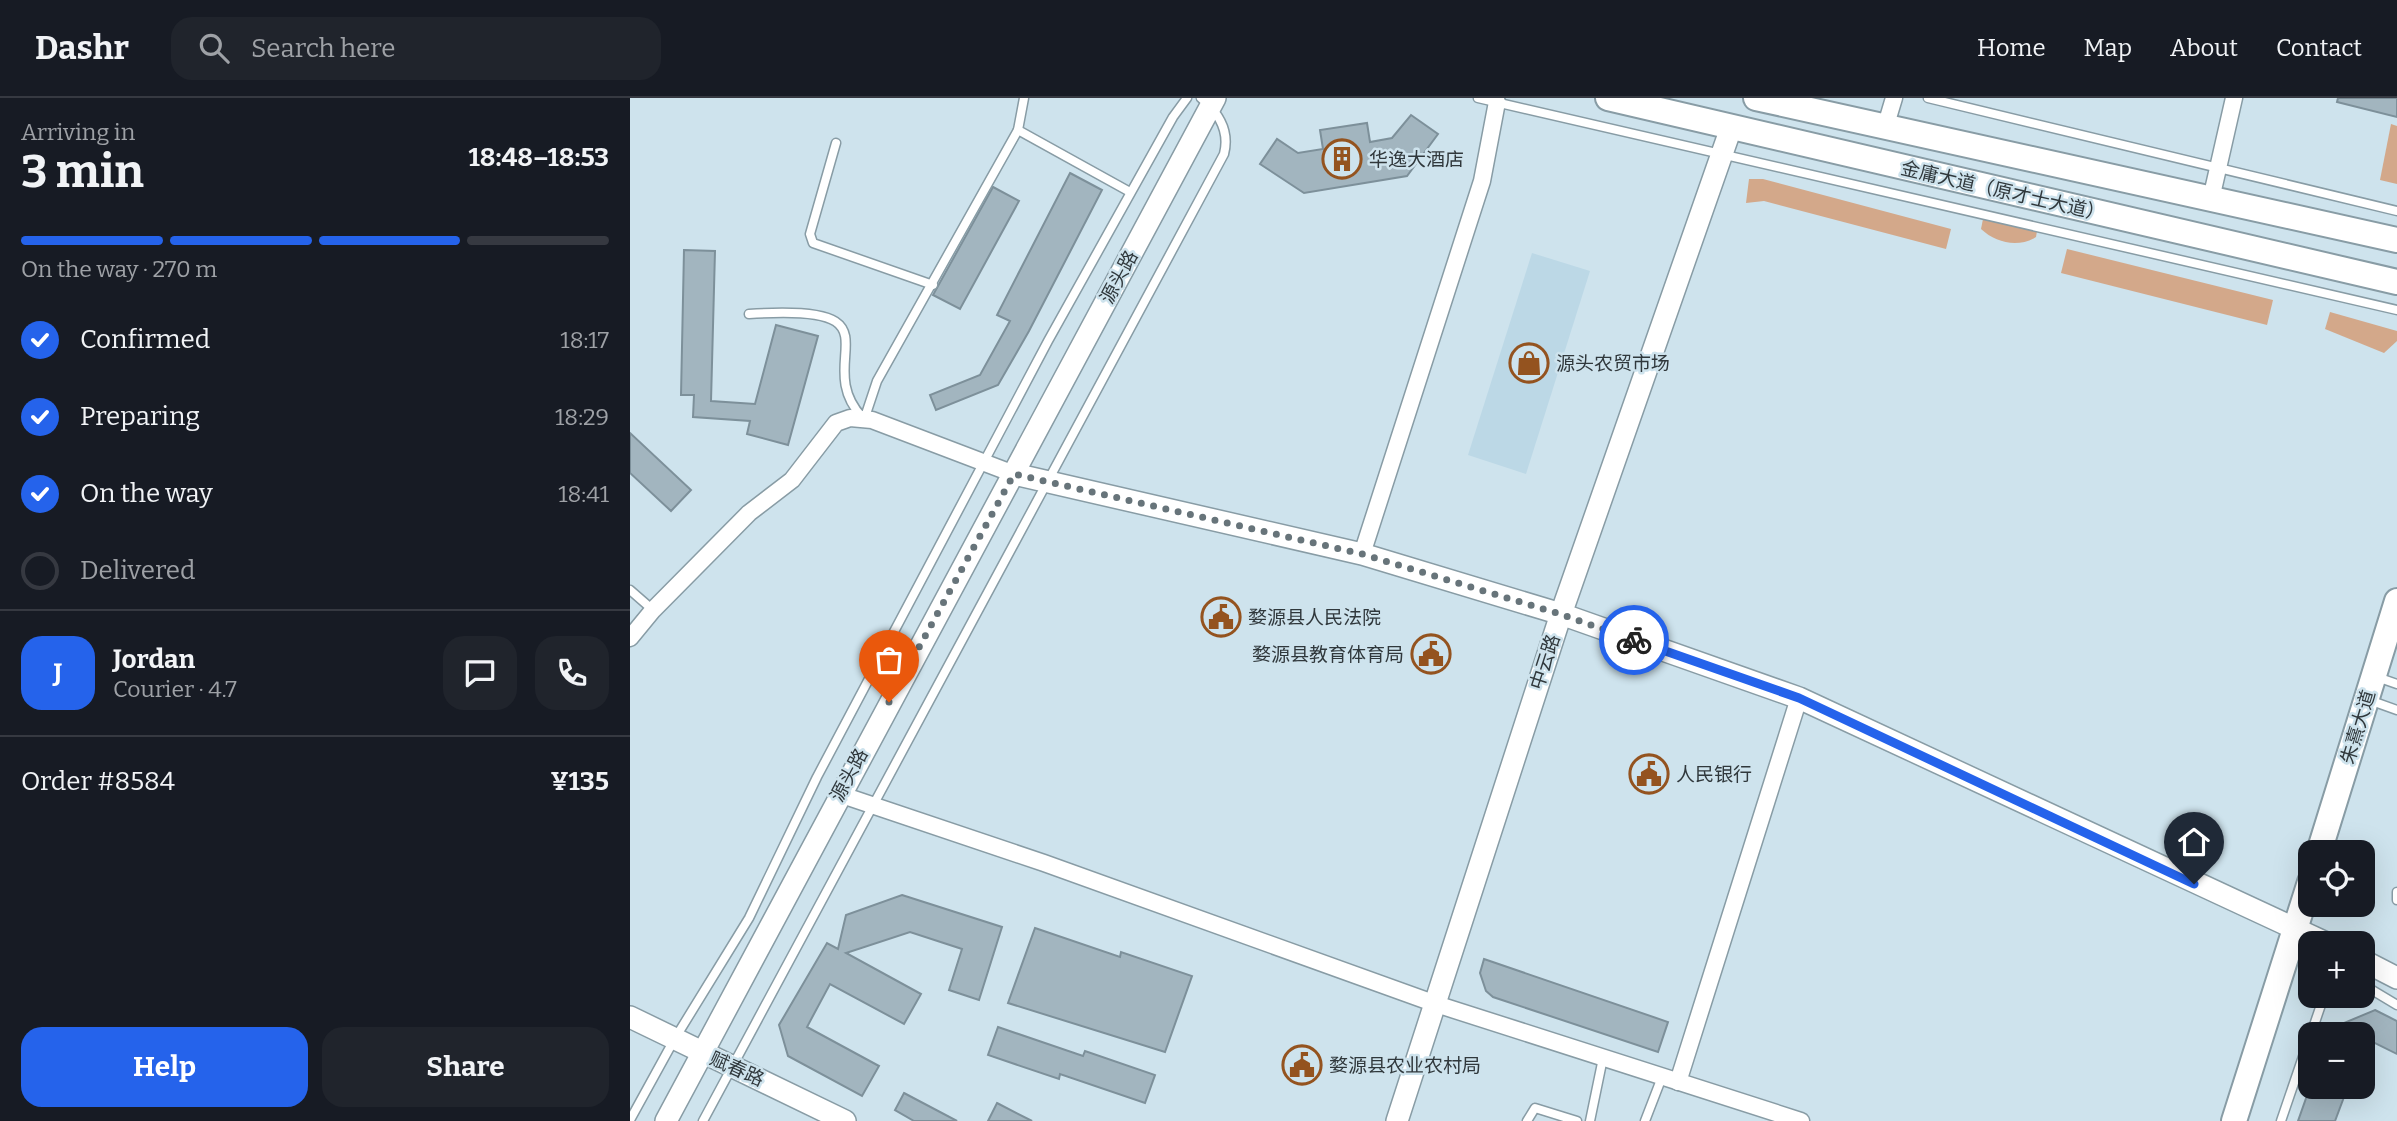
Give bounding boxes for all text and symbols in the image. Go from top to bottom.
search box [171,17,661,80]
text: Dashr [35,28,129,68]
icon: search [195,29,233,67]
text: Search here [251,33,395,64]
text: Home [1977,34,2046,62]
text: Map [2084,34,2132,62]
text: About [2170,34,2238,62]
text: Contact [2276,34,2362,62]
text: Arriving in [21,118,135,146]
building icon: 华逸大酒店 [1321,138,1363,180]
text: 18:48–18:53 [469,142,609,173]
text: 3 min [21,144,144,199]
place label: 华逸大酒店 [1369,148,1464,171]
street label: 金庸大道（原才士大道） [1899,156,2107,226]
street label: 源头路 [1095,246,1143,308]
text: On the way · 270 m [21,255,217,283]
icon: check [21,321,59,359]
text: Confirmed [80,324,210,355]
text: 18:17 [560,326,609,354]
shop icon: 源头农贸市场 [1508,342,1550,384]
place label: 源头农贸市场 [1556,352,1670,375]
icon: check [21,398,59,436]
text: Preparing [80,401,200,432]
text: 18:29 [555,403,609,431]
icon: check [21,475,59,513]
text: On the way [80,478,213,509]
text: 18:41 [558,480,609,508]
text: Delivered [80,555,195,586]
public building icon: 婺源县人民法院 [1200,596,1242,638]
courier [1599,605,1669,675]
place label: 婺源县人民法院 [1248,606,1381,629]
icon: bike [1615,621,1653,659]
pin [859,630,919,702]
street label: 中云路 [1525,631,1565,693]
public building icon: 婺源县教育体育局 [1410,633,1452,675]
button: chat [443,636,517,710]
button: phone [535,636,609,710]
icon: bag [870,641,908,679]
place label: 婺源县教育体育局 [1252,643,1404,666]
text: Jordan [113,644,195,675]
text: J [54,658,62,689]
text: Courier · 4.7 [113,675,237,703]
street label: 朱熹大道 [2336,687,2380,767]
street label: 源头路 [825,744,873,806]
public building icon: 人民银行 [1628,753,1670,795]
place label: 人民银行 [1676,763,1752,786]
text: Order #8584 [21,766,175,797]
text: ¥135 [550,766,609,797]
pin [2164,812,2224,884]
icon: home [2175,823,2213,861]
map controls [2298,840,2375,1099]
button: locate [2298,840,2375,917]
button: + [2298,931,2375,1008]
button: − [2298,1022,2375,1099]
button: Help [21,1027,308,1107]
button: Share [322,1027,609,1107]
public building icon: 婺源县农业农村局 [1281,1044,1323,1086]
street label: 赋春路 [706,1047,768,1091]
place label: 婺源县农业农村局 [1329,1054,1481,1077]

